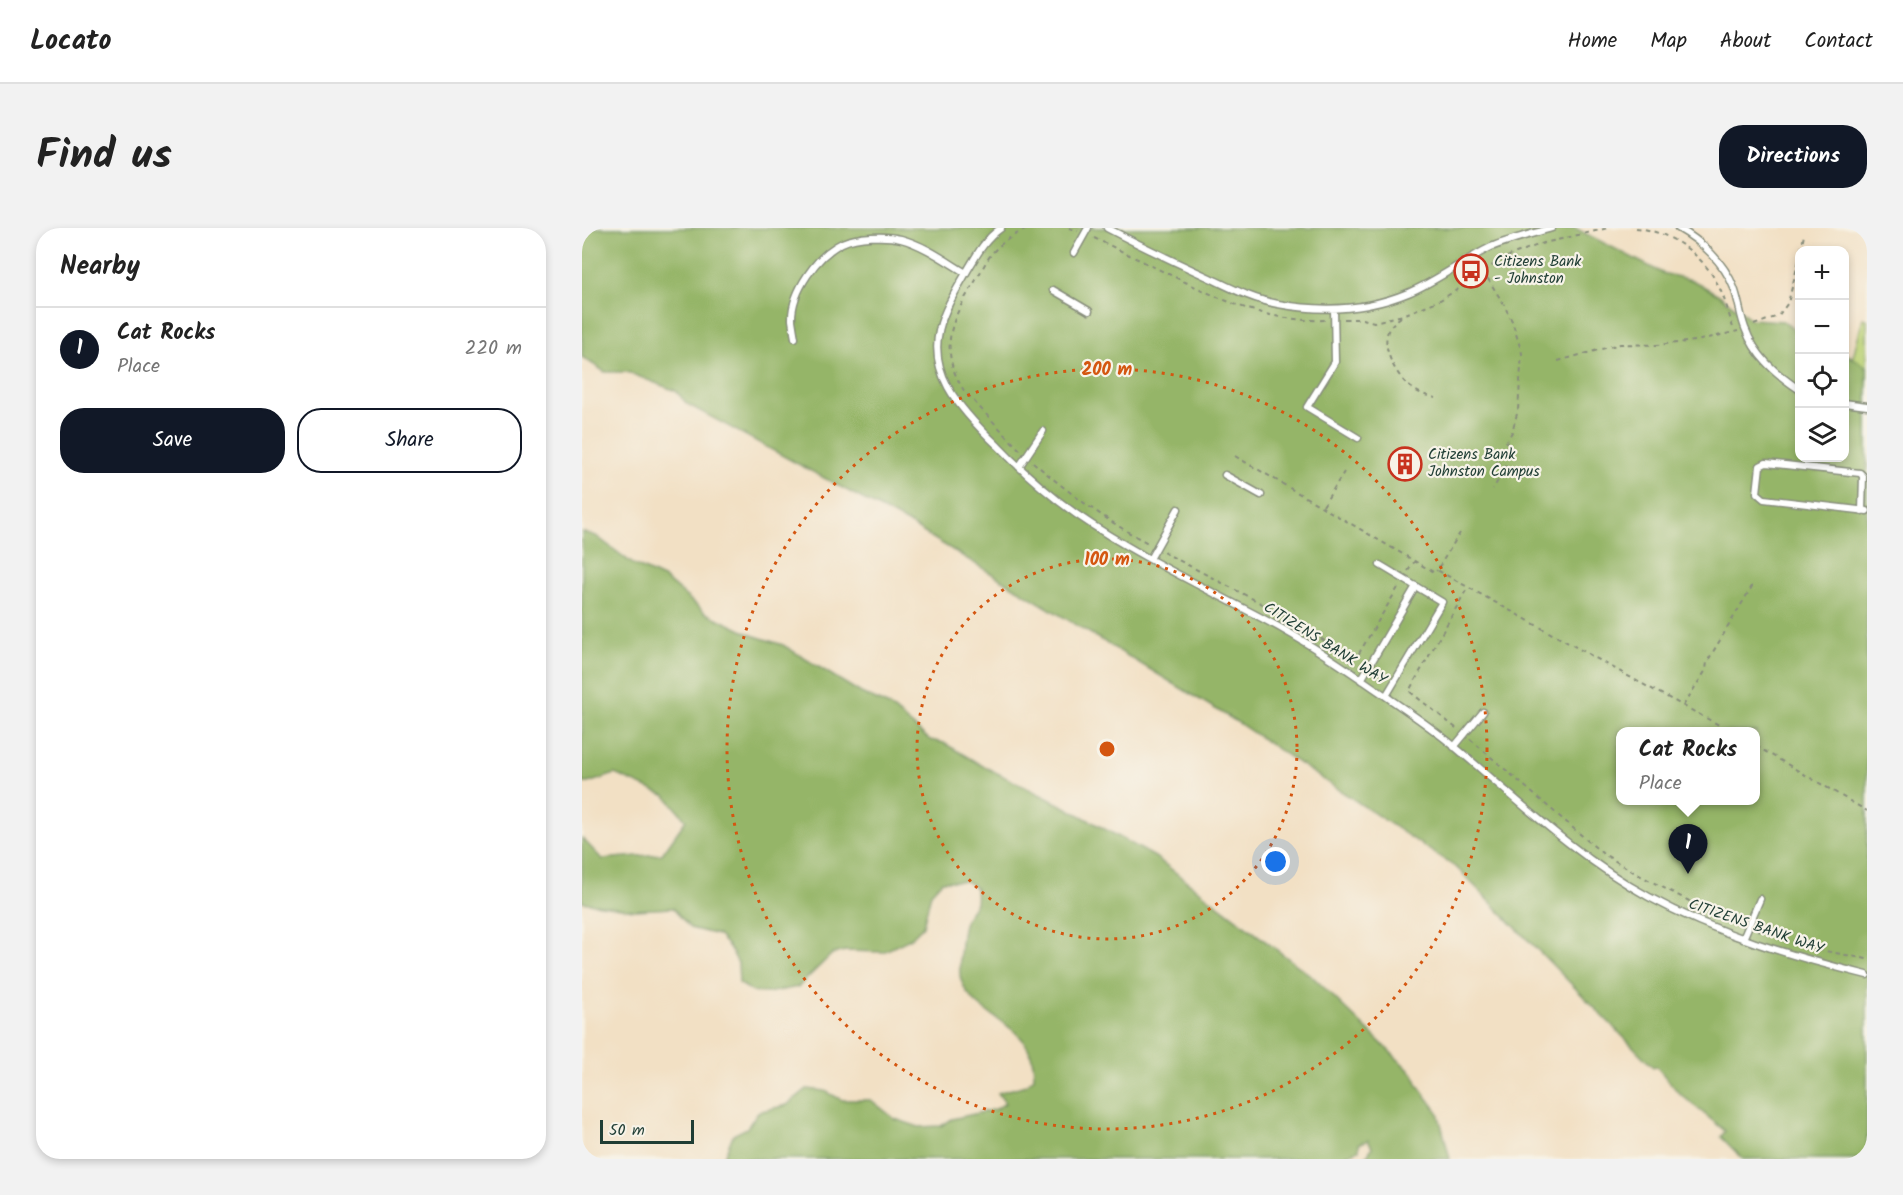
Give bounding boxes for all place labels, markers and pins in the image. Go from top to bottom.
place label: Citizens Bank - Johnston [1494,250,1582,291]
bus stop icon: Citizens Bank - Johnston [1453,253,1489,289]
place label: Citizens Bank Johnston Campus [1428,443,1540,484]
building icon: Citizens Bank Johnston Campus [1387,446,1423,482]
centre of rings [1097,739,1117,759]
pin: 1 [1668,824,1708,874]

